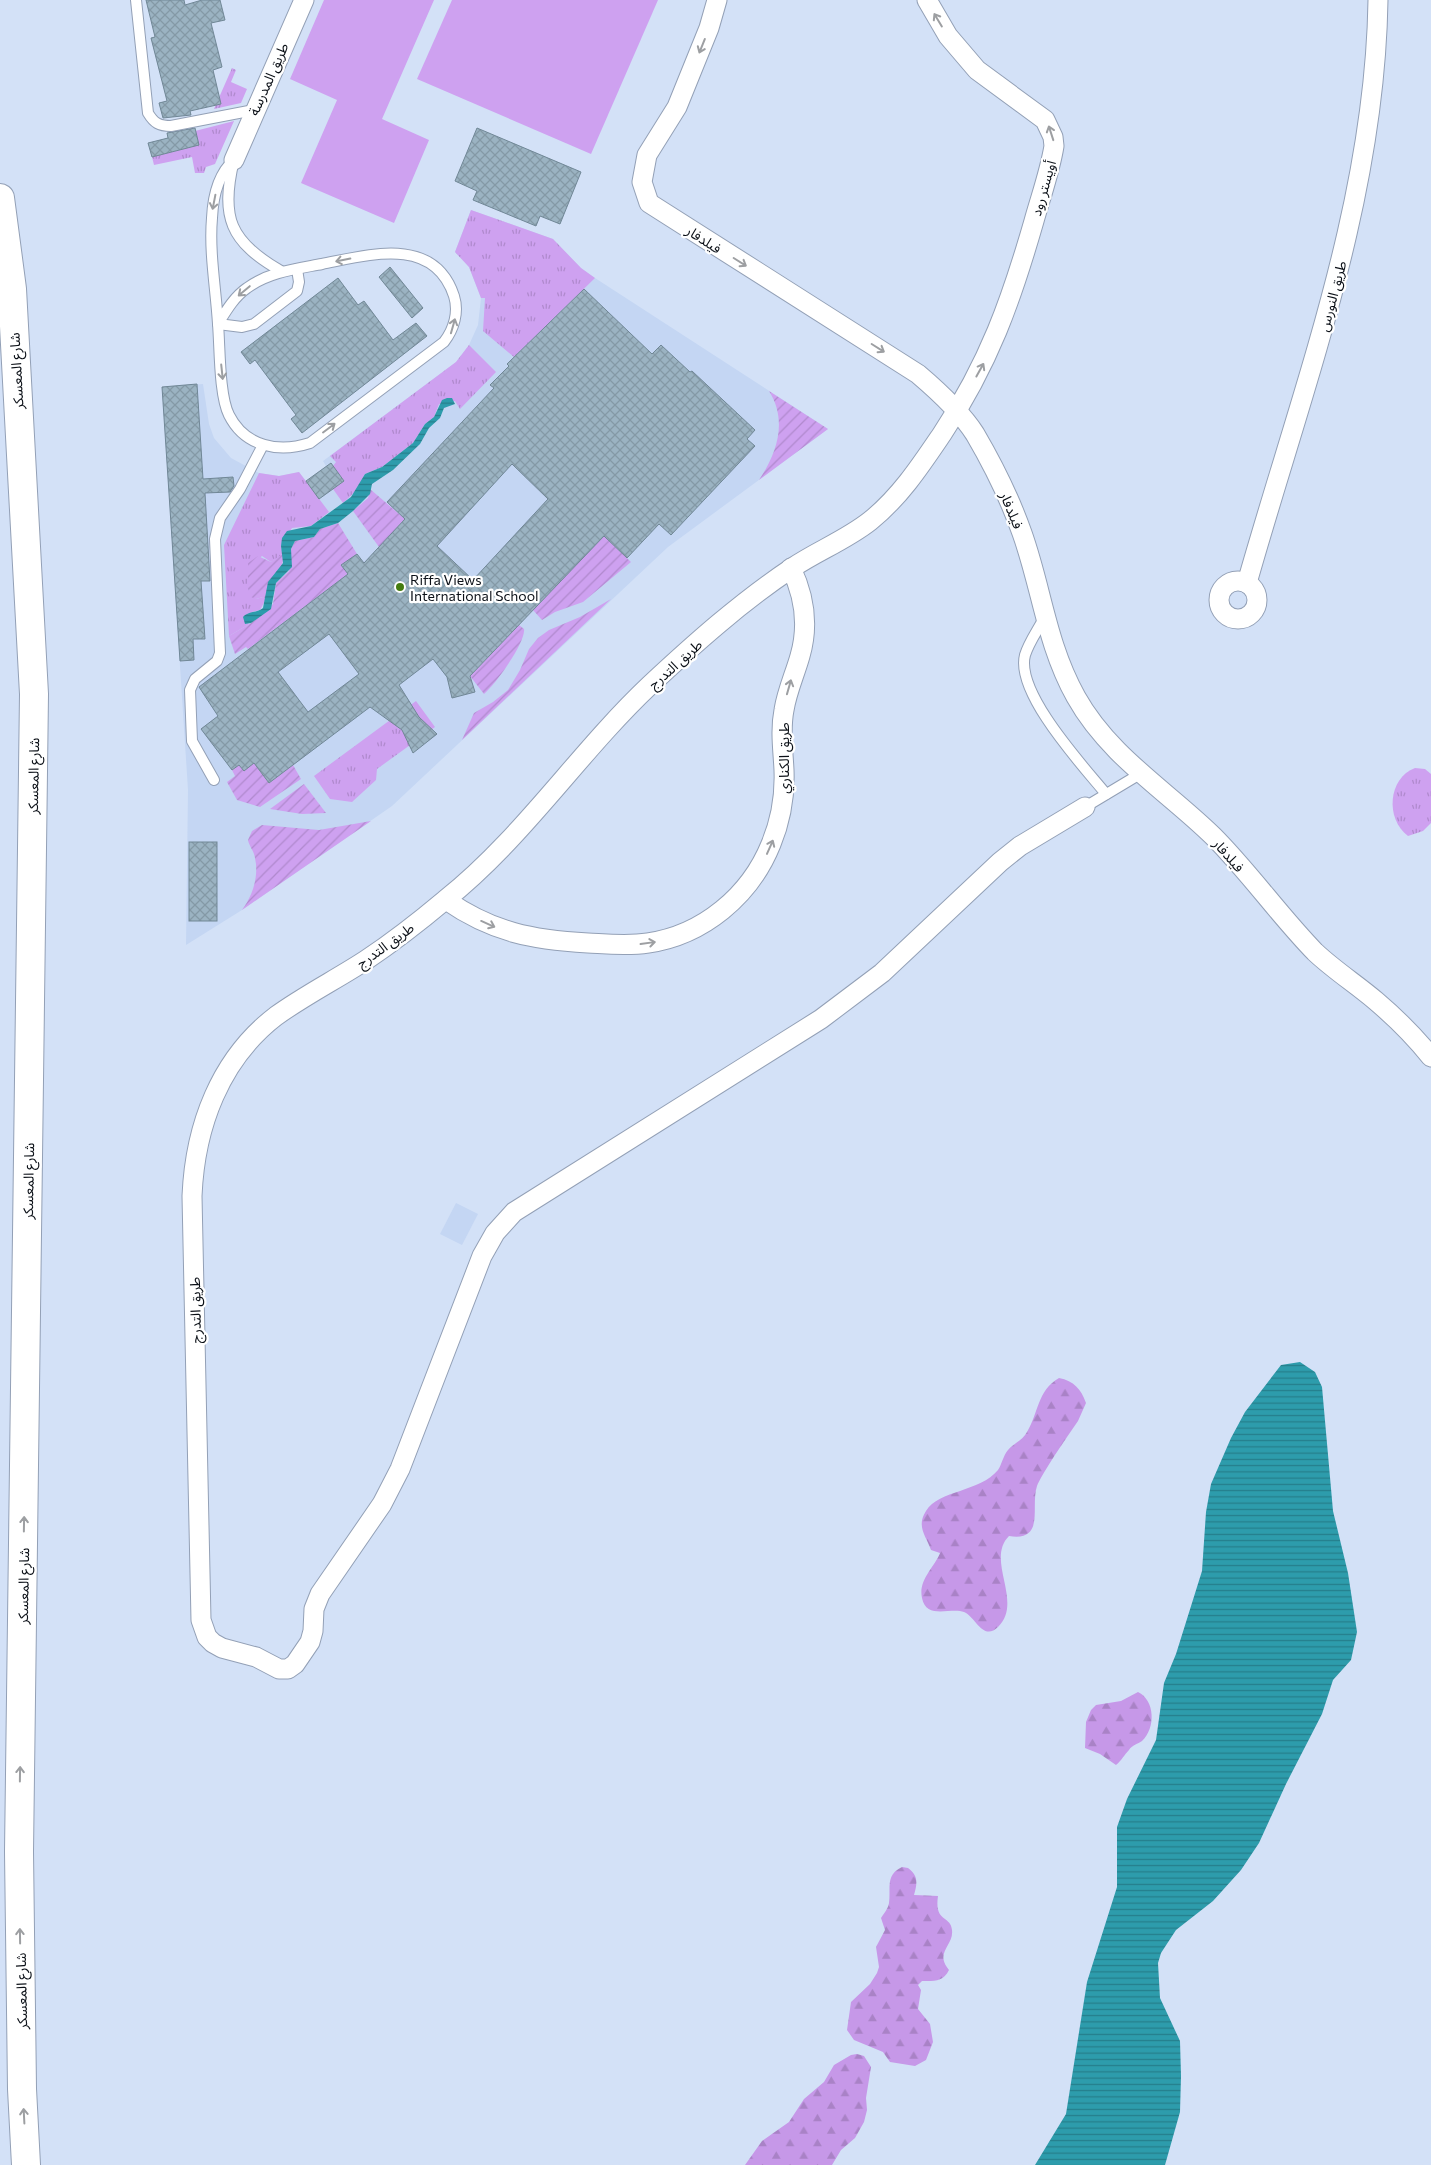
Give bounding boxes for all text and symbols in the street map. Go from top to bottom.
one-way arrow [933,14,943,28]
one-way arrow [696,38,706,53]
street label: طريق المدرسة [244,40,293,119]
one-way arrow [1045,125,1055,141]
street label: أويستر رود [1027,158,1060,218]
one-way arrow [209,194,219,210]
street label: فيلدفار [682,221,725,257]
one-way arrow [335,256,351,265]
one-way arrow [733,258,747,268]
street label: طريق النورس [1314,259,1352,334]
one-way arrow [238,285,251,297]
one-way arrow [448,318,458,334]
street label: شارع المعسكر [5,332,30,411]
one-way arrow [871,344,885,354]
one-way arrow [975,363,985,378]
one-way arrow [217,364,227,380]
one-way arrow [322,423,335,434]
street label: فيلدفار [995,488,1027,531]
place label: Riffa Views International School [410,571,539,604]
marker: Riffa Views International School [394,581,406,593]
street label: طريق التدرج [645,635,707,695]
one-way arrow [785,680,795,696]
street label: طريق الكناري [775,722,795,794]
street label: شارع المعسكر [24,737,45,816]
street label: فيلدفار [1209,834,1248,876]
one-way arrow [765,840,775,855]
street label: طريق التدرج [353,919,419,974]
one-way arrow [480,920,495,930]
one-way arrow [639,938,655,948]
street label: شارع المعسكر [19,1142,40,1221]
street label: طريق التدرج [186,1277,207,1343]
one-way arrow [19,1516,29,1532]
street label: شارع المعسكر [14,1547,35,1626]
one-way arrow [15,1766,25,1782]
one-way arrow [15,1929,25,1945]
street label: شارع المعسكر [12,1952,33,2031]
one-way arrow [19,2109,28,2125]

